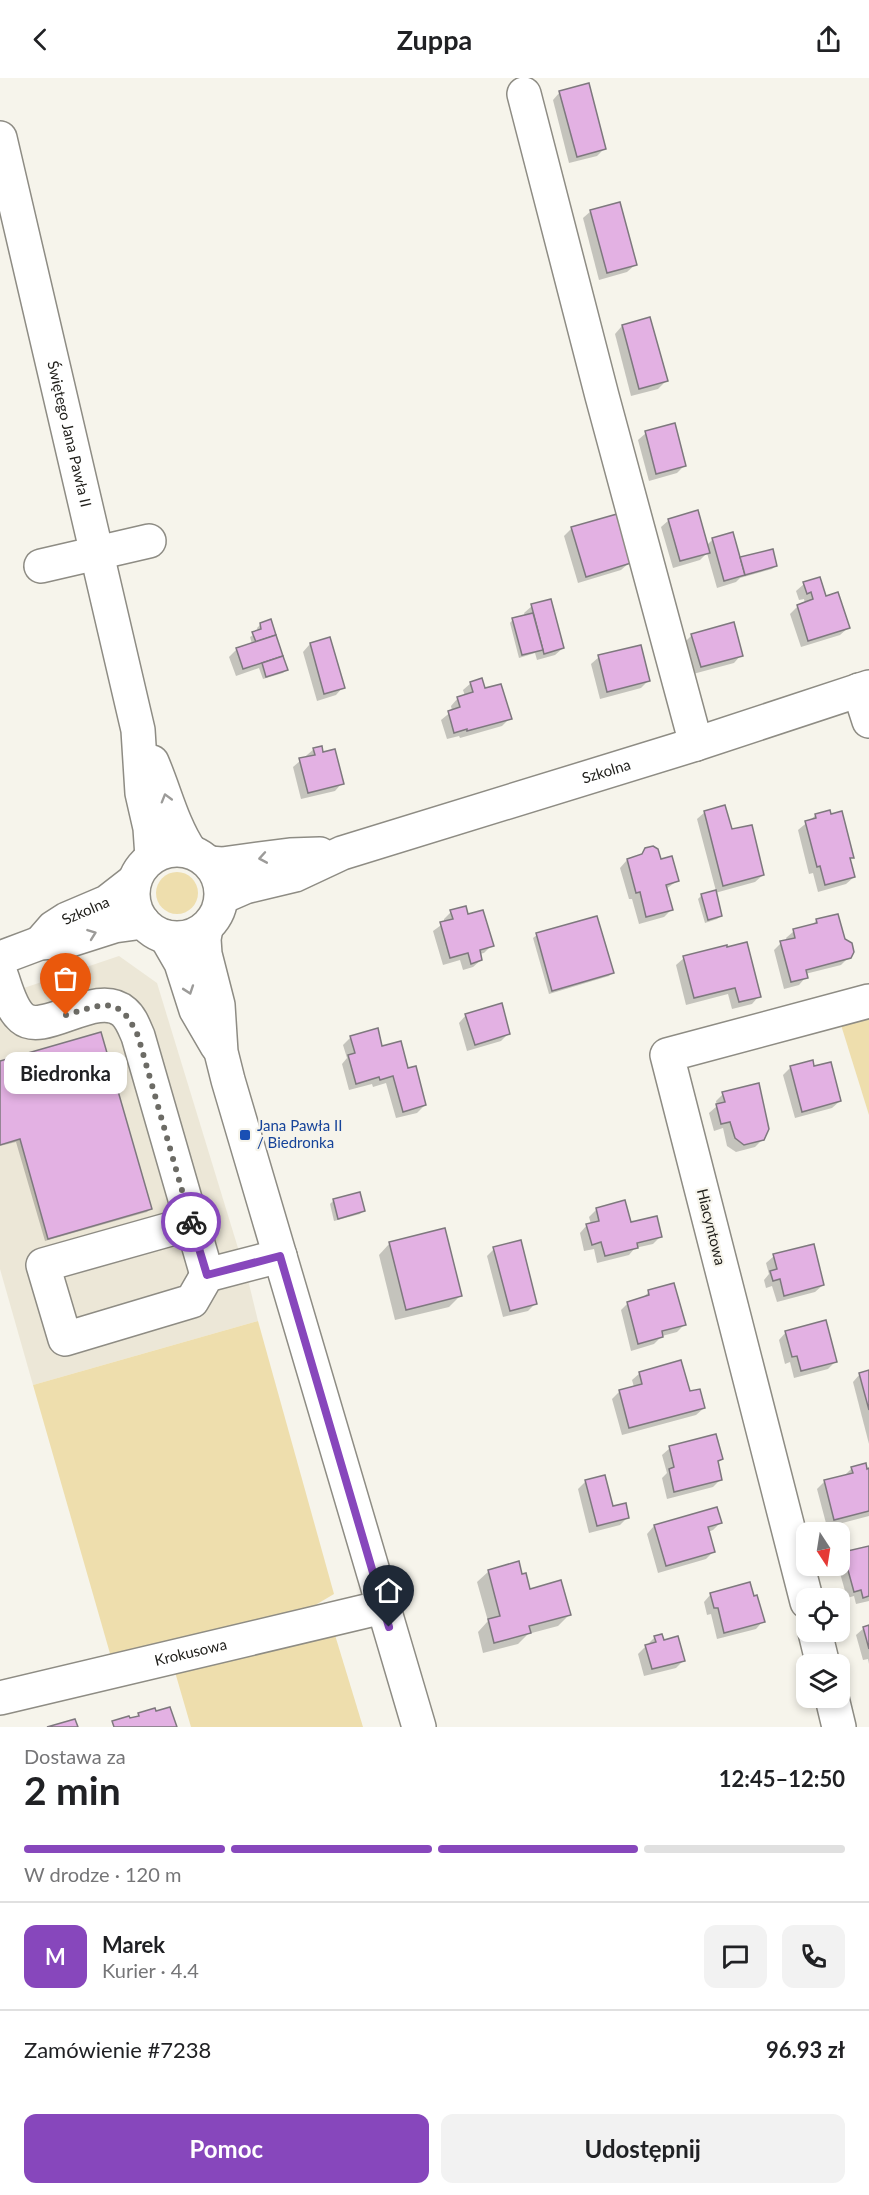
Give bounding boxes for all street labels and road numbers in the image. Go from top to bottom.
street label: Świętego Jana Pawła II [44,359,96,509]
street label: Szkolna [580,755,633,787]
street label: Szkolna [58,892,112,928]
street label: Hiacyntowa [694,1187,730,1267]
street label: Krokusowa [153,1634,228,1669]

